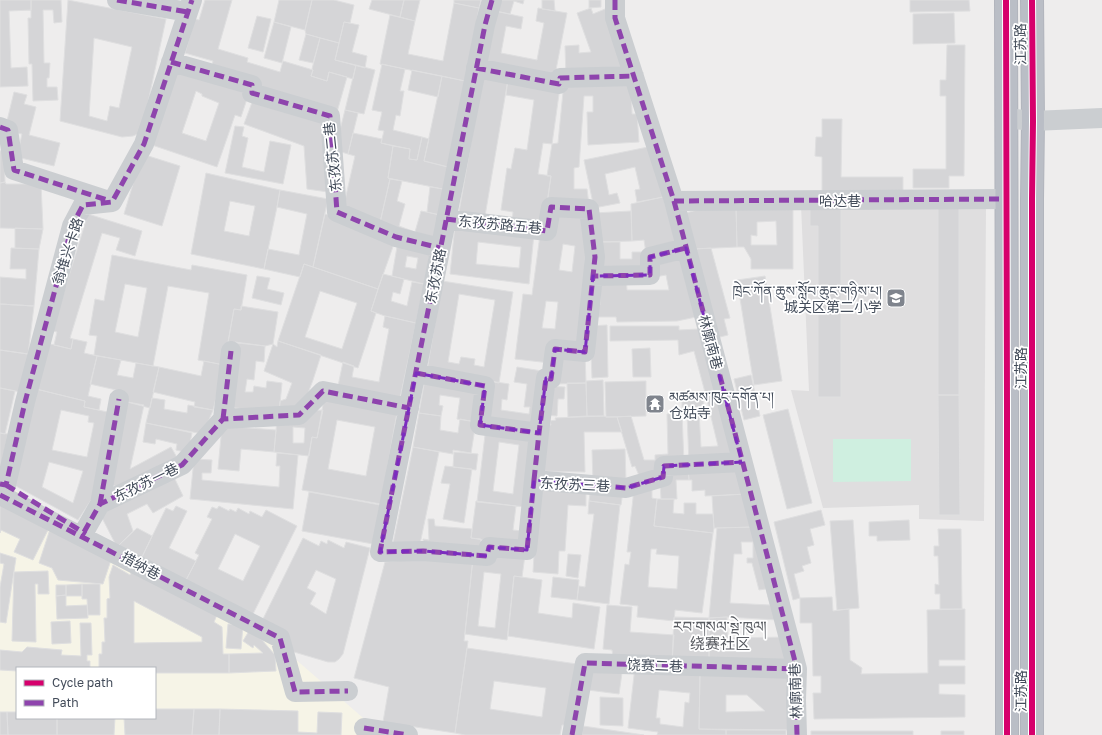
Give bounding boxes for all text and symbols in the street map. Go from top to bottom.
street label: 江苏路 [1011,23,1029,65]
street label: 东孜苏二巷 [320,121,344,193]
street label: 哈达巷 [819,192,861,209]
street label: 东孜苏路五巷 [457,212,543,236]
street label: 翁堆兴卡路 [48,215,86,287]
street label: 东孜苏路 [421,247,449,305]
place label: ཁྲེང་ཀོན་ཆུས་སློབ་ཆུང་གཉིས་པ། 城关区第二小学 [733,280,882,315]
school or university icon: ཁྲེང་ཀོན་ཆུས་སློབ་ཆུང་གཉིས་པ། 城关区第二小学 [885,287,907,309]
street label: 林廓南巷 [696,313,726,371]
street label: 江苏路 [1012,347,1029,389]
place label: མཚམས་ཁུང་དགོན་པ། 仓姑寺 [669,386,774,421]
temple icon: མཚམས་ཁུང་དགོན་པ། 仓姑寺 [644,393,666,415]
street label: 东孜苏一巷 [111,459,181,505]
street label: 东孜苏三巷 [540,474,610,494]
street label: 措纳巷 [119,547,163,583]
district label: རབ་གསལ་སྡེ་ཁུལ། 绕赛社区 [673,616,767,652]
street label: 饶赛二巷 [627,656,683,674]
street label: 林廓南巷 [786,663,804,719]
legend [16,667,156,719]
street label: 江苏路 [1012,670,1029,712]
text: Cycle path [52,675,113,690]
text: Path [52,695,79,710]

